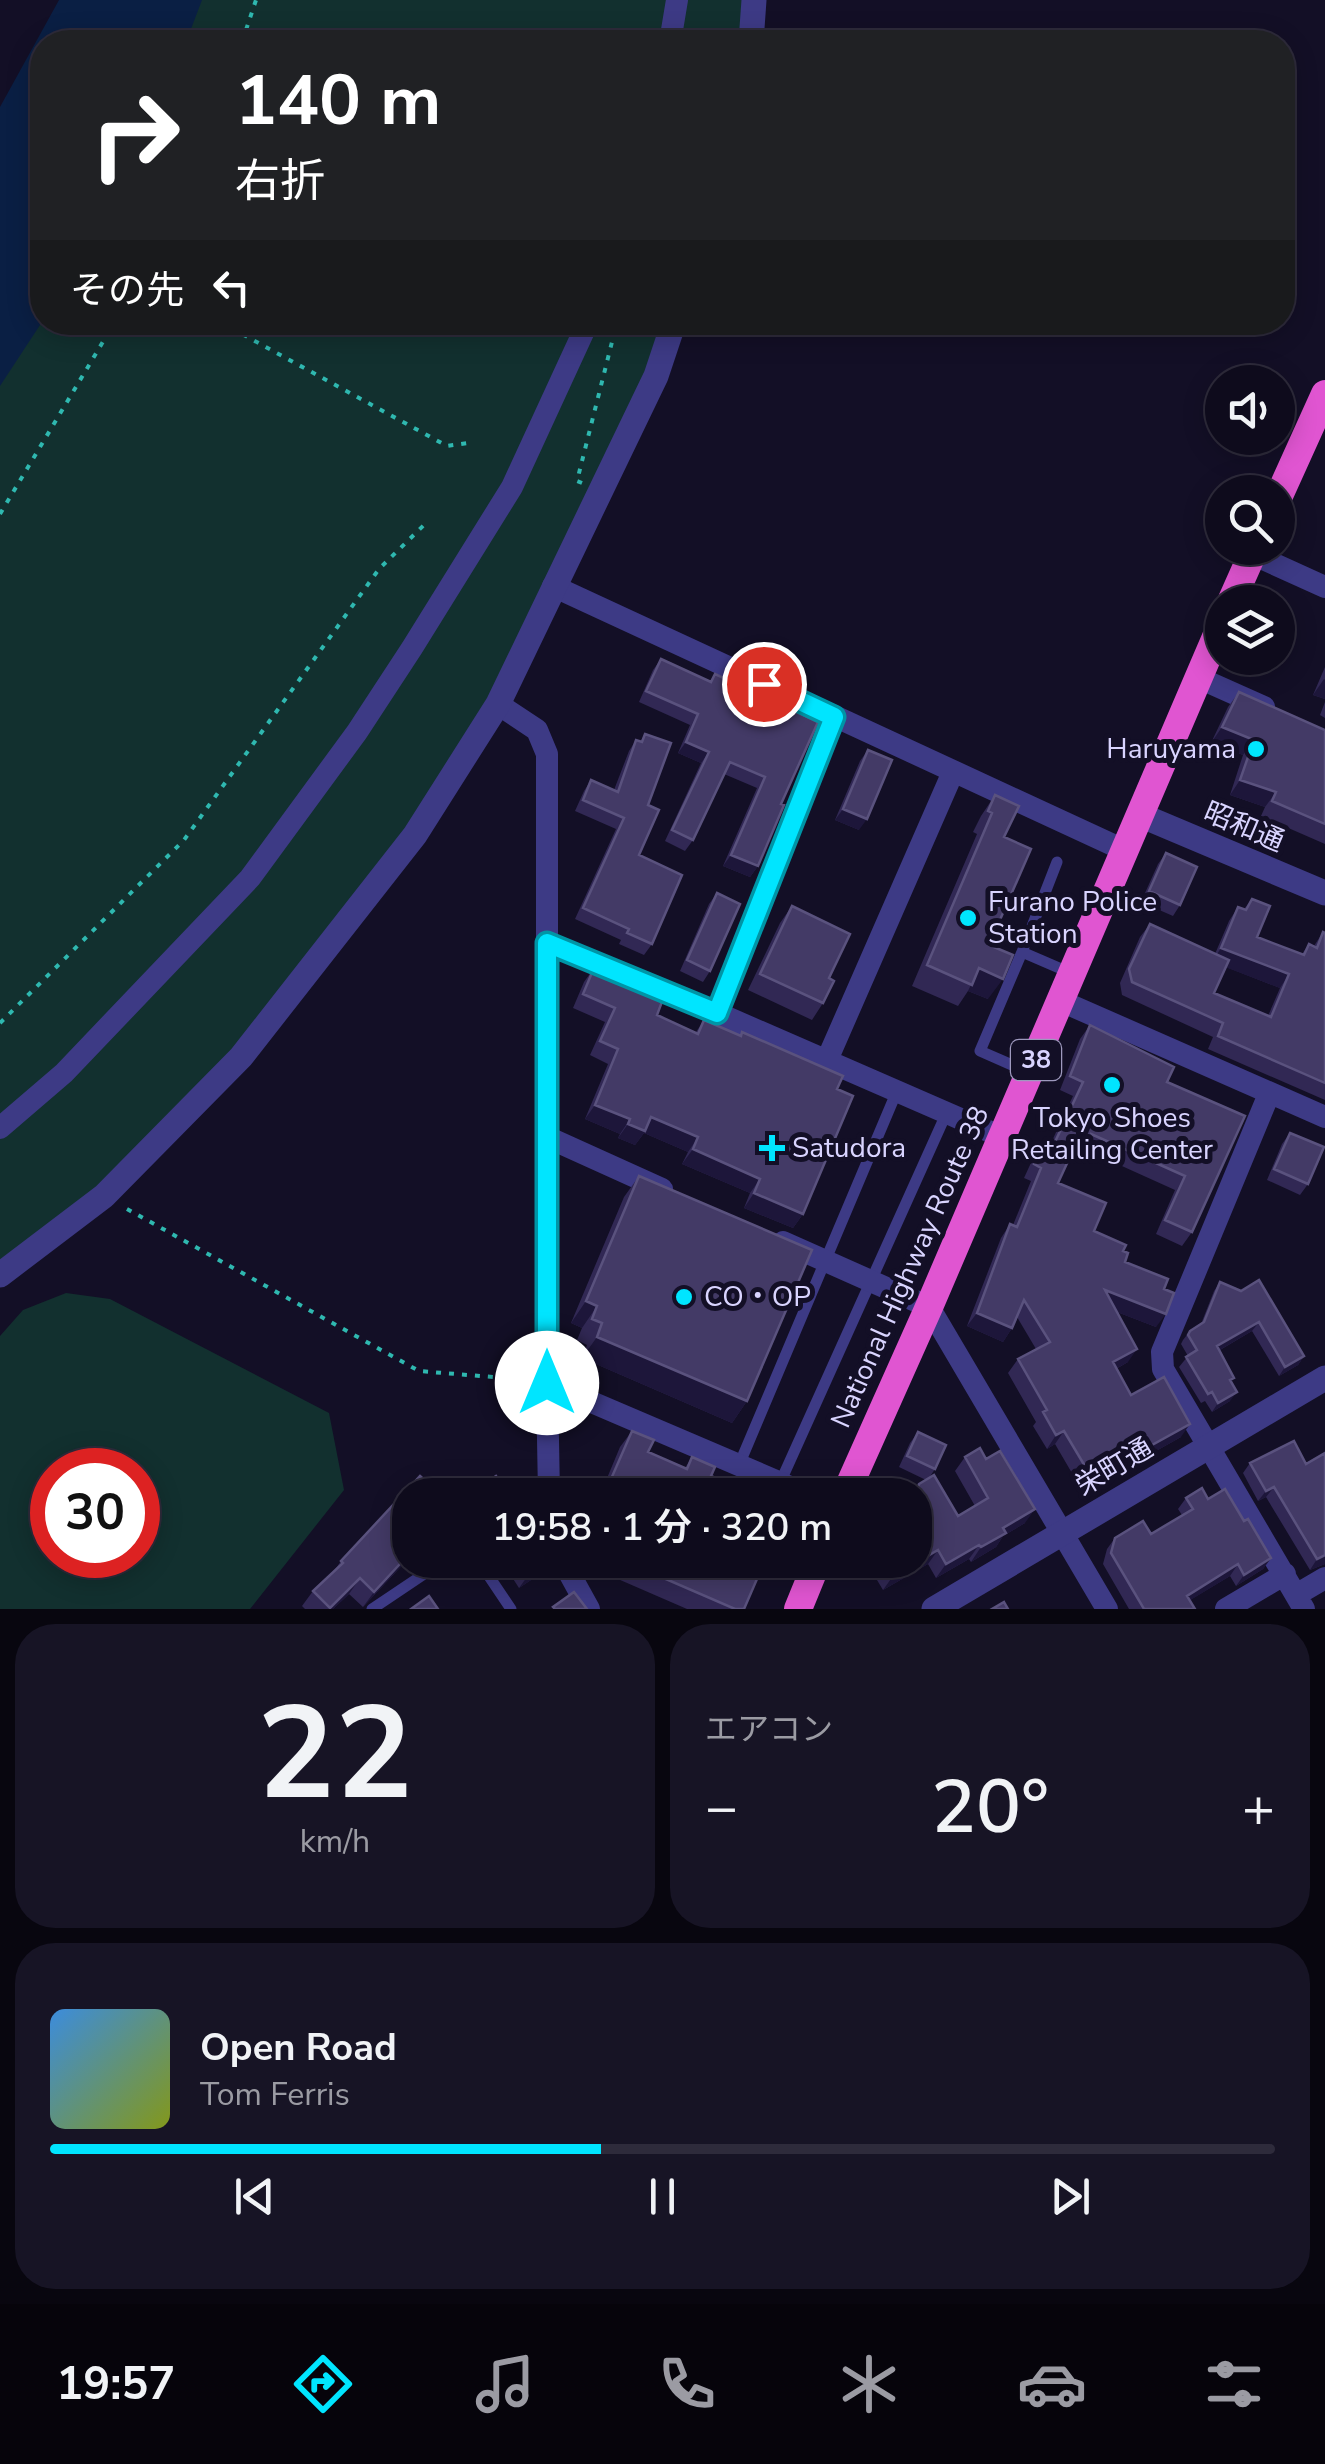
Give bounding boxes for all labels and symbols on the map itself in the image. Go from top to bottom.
pin [722,642,807,727]
place label: Haruyama [1106,730,1236,768]
marker: Haruyama [1245,738,1267,760]
street label: 昭和通 [1198,793,1290,861]
place label: Furano Police Station [988,883,1157,953]
marker: Furano Police Station [957,907,979,929]
road number: 38 [1011,1040,1061,1080]
marker: Tokyo Shoes Retailing Center [1101,1074,1123,1096]
place label: Tokyo Shoes Retailing Center [1011,1099,1213,1169]
street label: National Highway Route 38 [822,1100,998,1434]
place label: Satudora [792,1129,906,1167]
marker: Satudora [761,1137,783,1159]
place label: CO・OP [704,1278,811,1316]
marker: CO・OP [673,1286,695,1308]
position arrow [495,1331,599,1435]
street label: 栄町通 [1068,1429,1160,1505]
speed limit sign: 30 [30,1448,160,1578]

